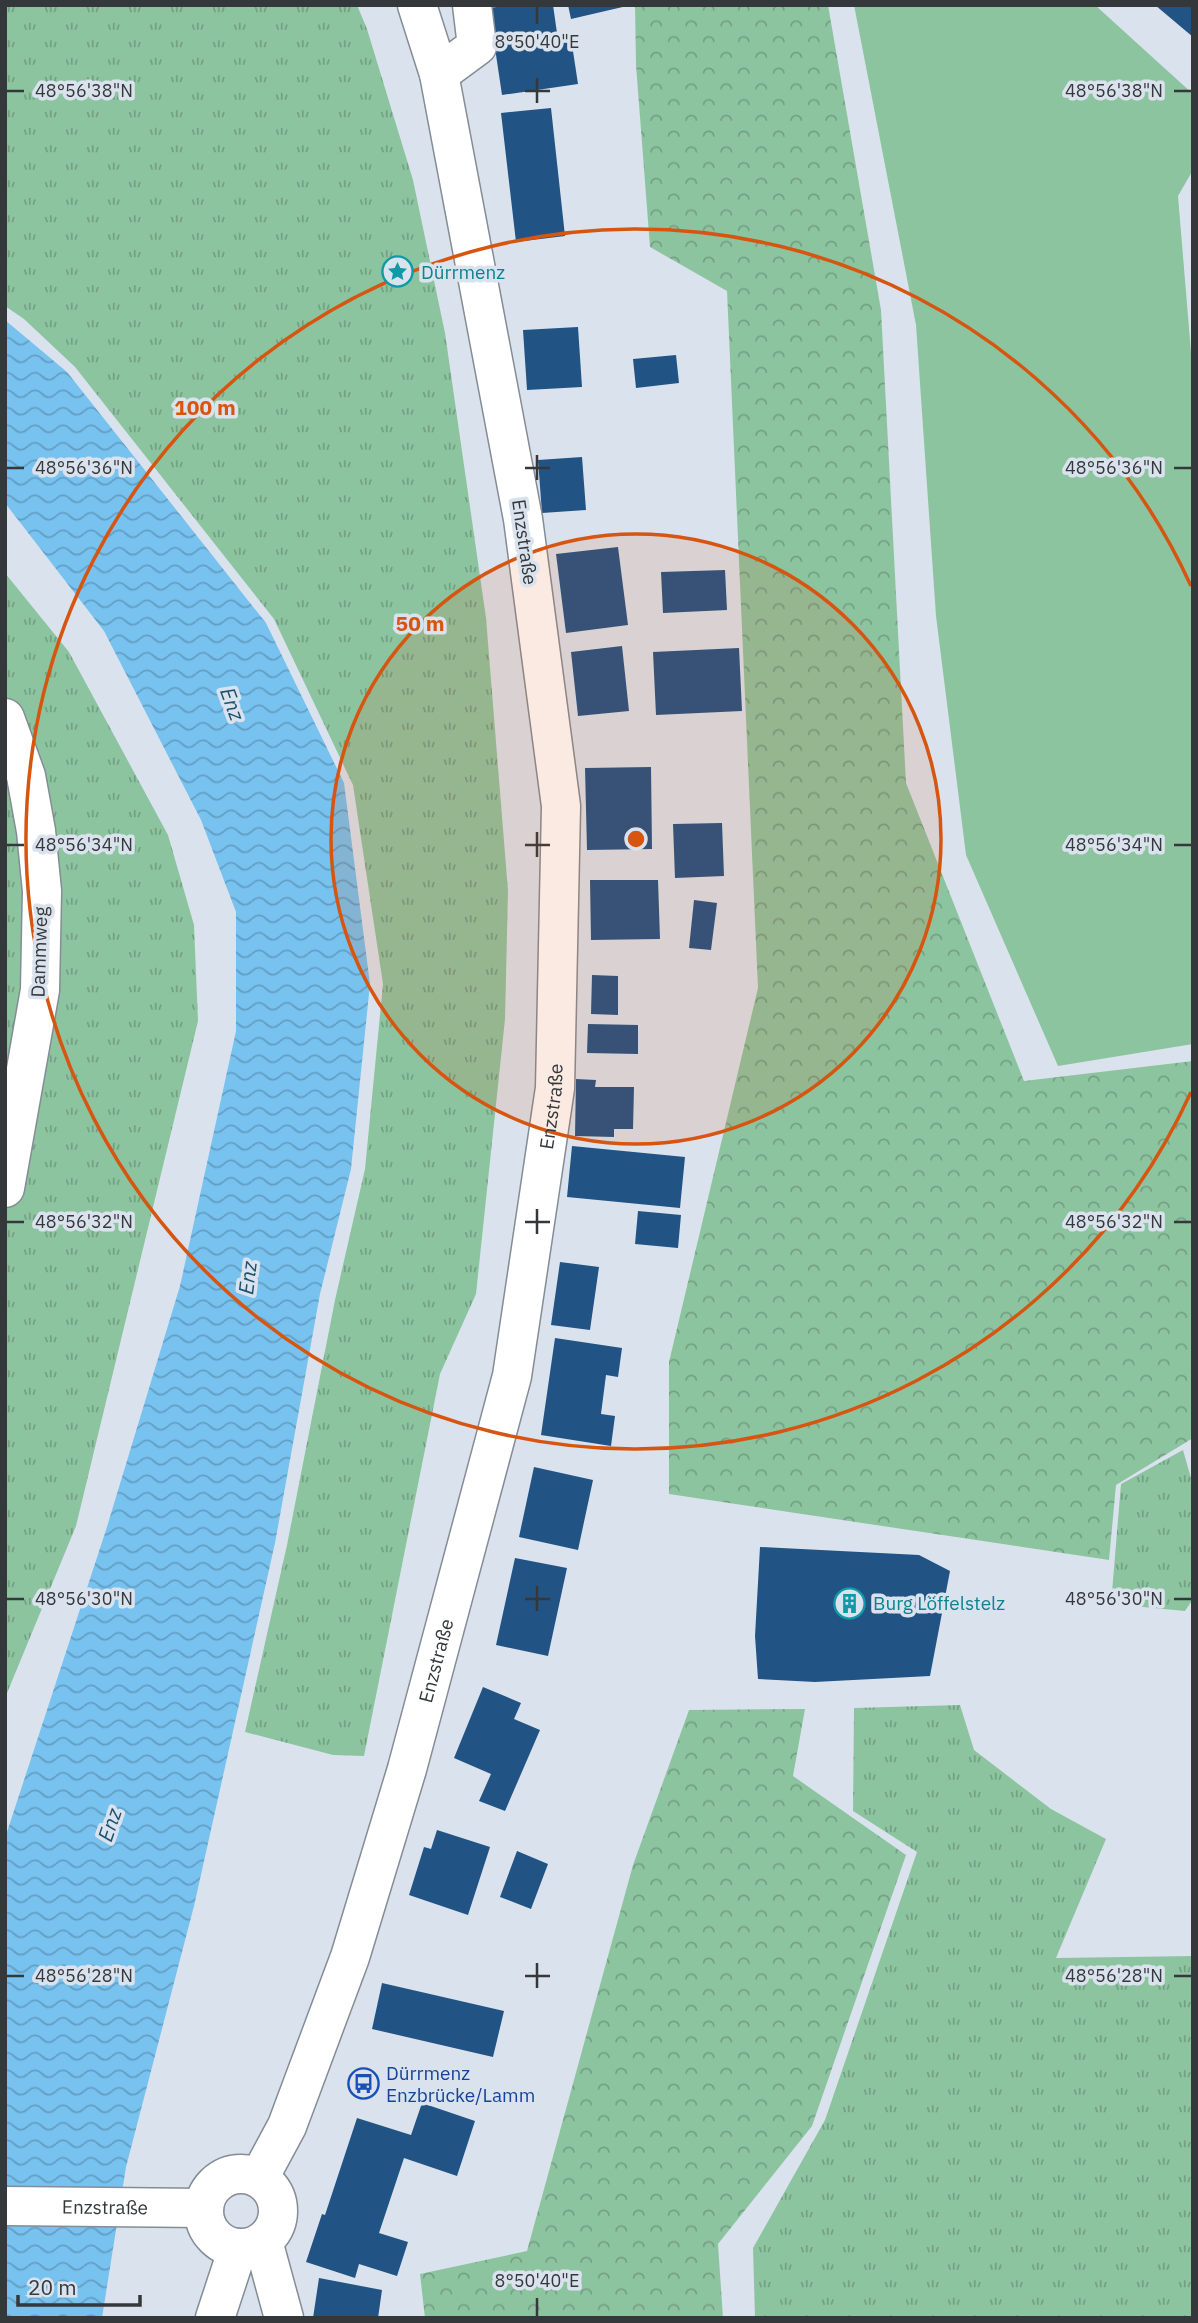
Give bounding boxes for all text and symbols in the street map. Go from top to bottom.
text: 8°50'40"E [495,30,579,53]
text: 48°56'38"N [35,79,133,102]
text: 48°56'38"N [1065,79,1163,102]
place icon: Dürrmenz [381,255,415,289]
place label: Dürrmenz [421,260,505,284]
text: 100 m [174,393,236,421]
text: 48°56'36"N [35,456,133,479]
text: 48°56'36"N [1065,456,1163,479]
street label: Enzstraße [507,498,543,586]
text: 50 m [396,609,444,637]
water label: Enz [214,683,252,725]
centre of rings [624,827,648,851]
text: 48°56'34"N [35,833,133,856]
text: 48°56'34"N [1065,833,1163,856]
street label: Dammweg [25,906,53,998]
street label: Enzstraße [534,1064,568,1151]
text: 48°56'32"N [35,1210,133,1233]
text: 48°56'32"N [1065,1210,1163,1233]
water label: Enz [231,1259,263,1296]
building icon: Burg Löffelstelz [833,1586,867,1620]
text: 48°56'30"N [35,1587,133,1610]
text: 48°56'30"N [1065,1587,1163,1610]
place label: Burg Löffelstelz [873,1591,1005,1615]
street label: Enzstraße [413,1616,459,1705]
water label: Enz [90,1804,128,1845]
text: 48°56'28"N [35,1964,133,1987]
text: 48°56'28"N [1065,1964,1163,1987]
place label: Dürrmenz Enzbrücke/Lamm [386,2061,535,2107]
bus stop icon: Dürrmenz Enzbrücke/Lamm [346,2067,380,2101]
street label: Enzstraße [62,2195,148,2219]
scale bar [18,2264,140,2308]
text: 8°50'40"E [495,2269,579,2292]
text: 20 m [28,2273,77,2301]

